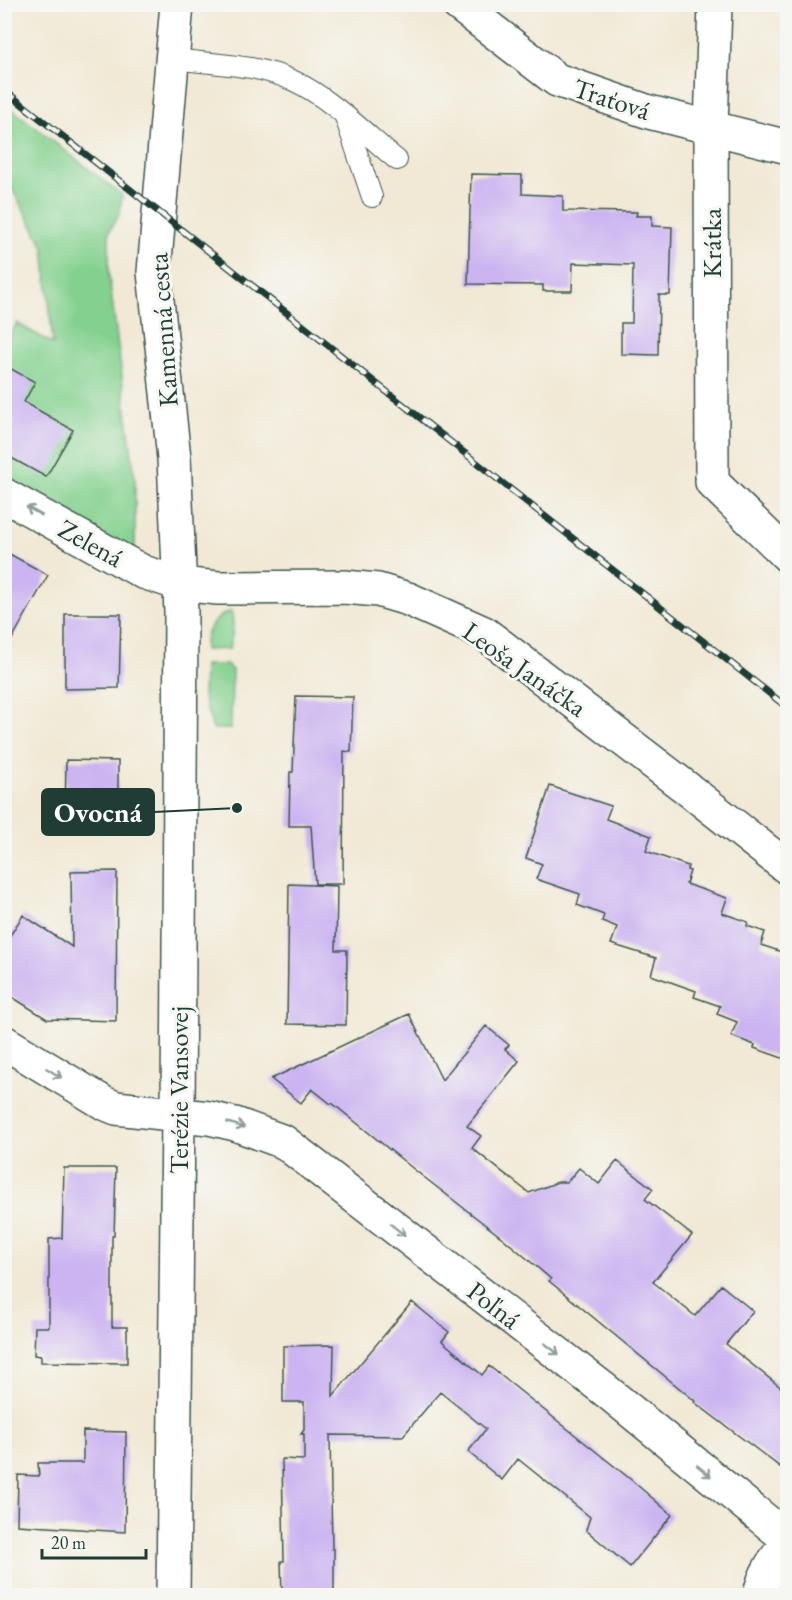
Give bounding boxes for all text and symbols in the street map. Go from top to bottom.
street label: Traťová [569,70,655,128]
street label: Krátka [694,208,729,278]
street label: Kamenná cesta [140,252,186,408]
one-way arrow [26,505,43,517]
street label: Zelená [52,511,130,575]
street label: Leoša Janáčka [456,613,594,725]
callout: Ovocná [42,789,154,835]
text: Ovocná [54,794,143,830]
street label: Terézie Vansovej [161,1006,196,1174]
one-way arrow [45,1067,62,1079]
one-way arrow [226,1120,245,1131]
one-way arrow [389,1223,405,1236]
street label: Poľná [460,1273,528,1337]
one-way arrow [543,1343,559,1356]
one-way arrow [695,1465,711,1478]
scale bar [42,1522,146,1560]
text: 20 m [51,1531,86,1554]

